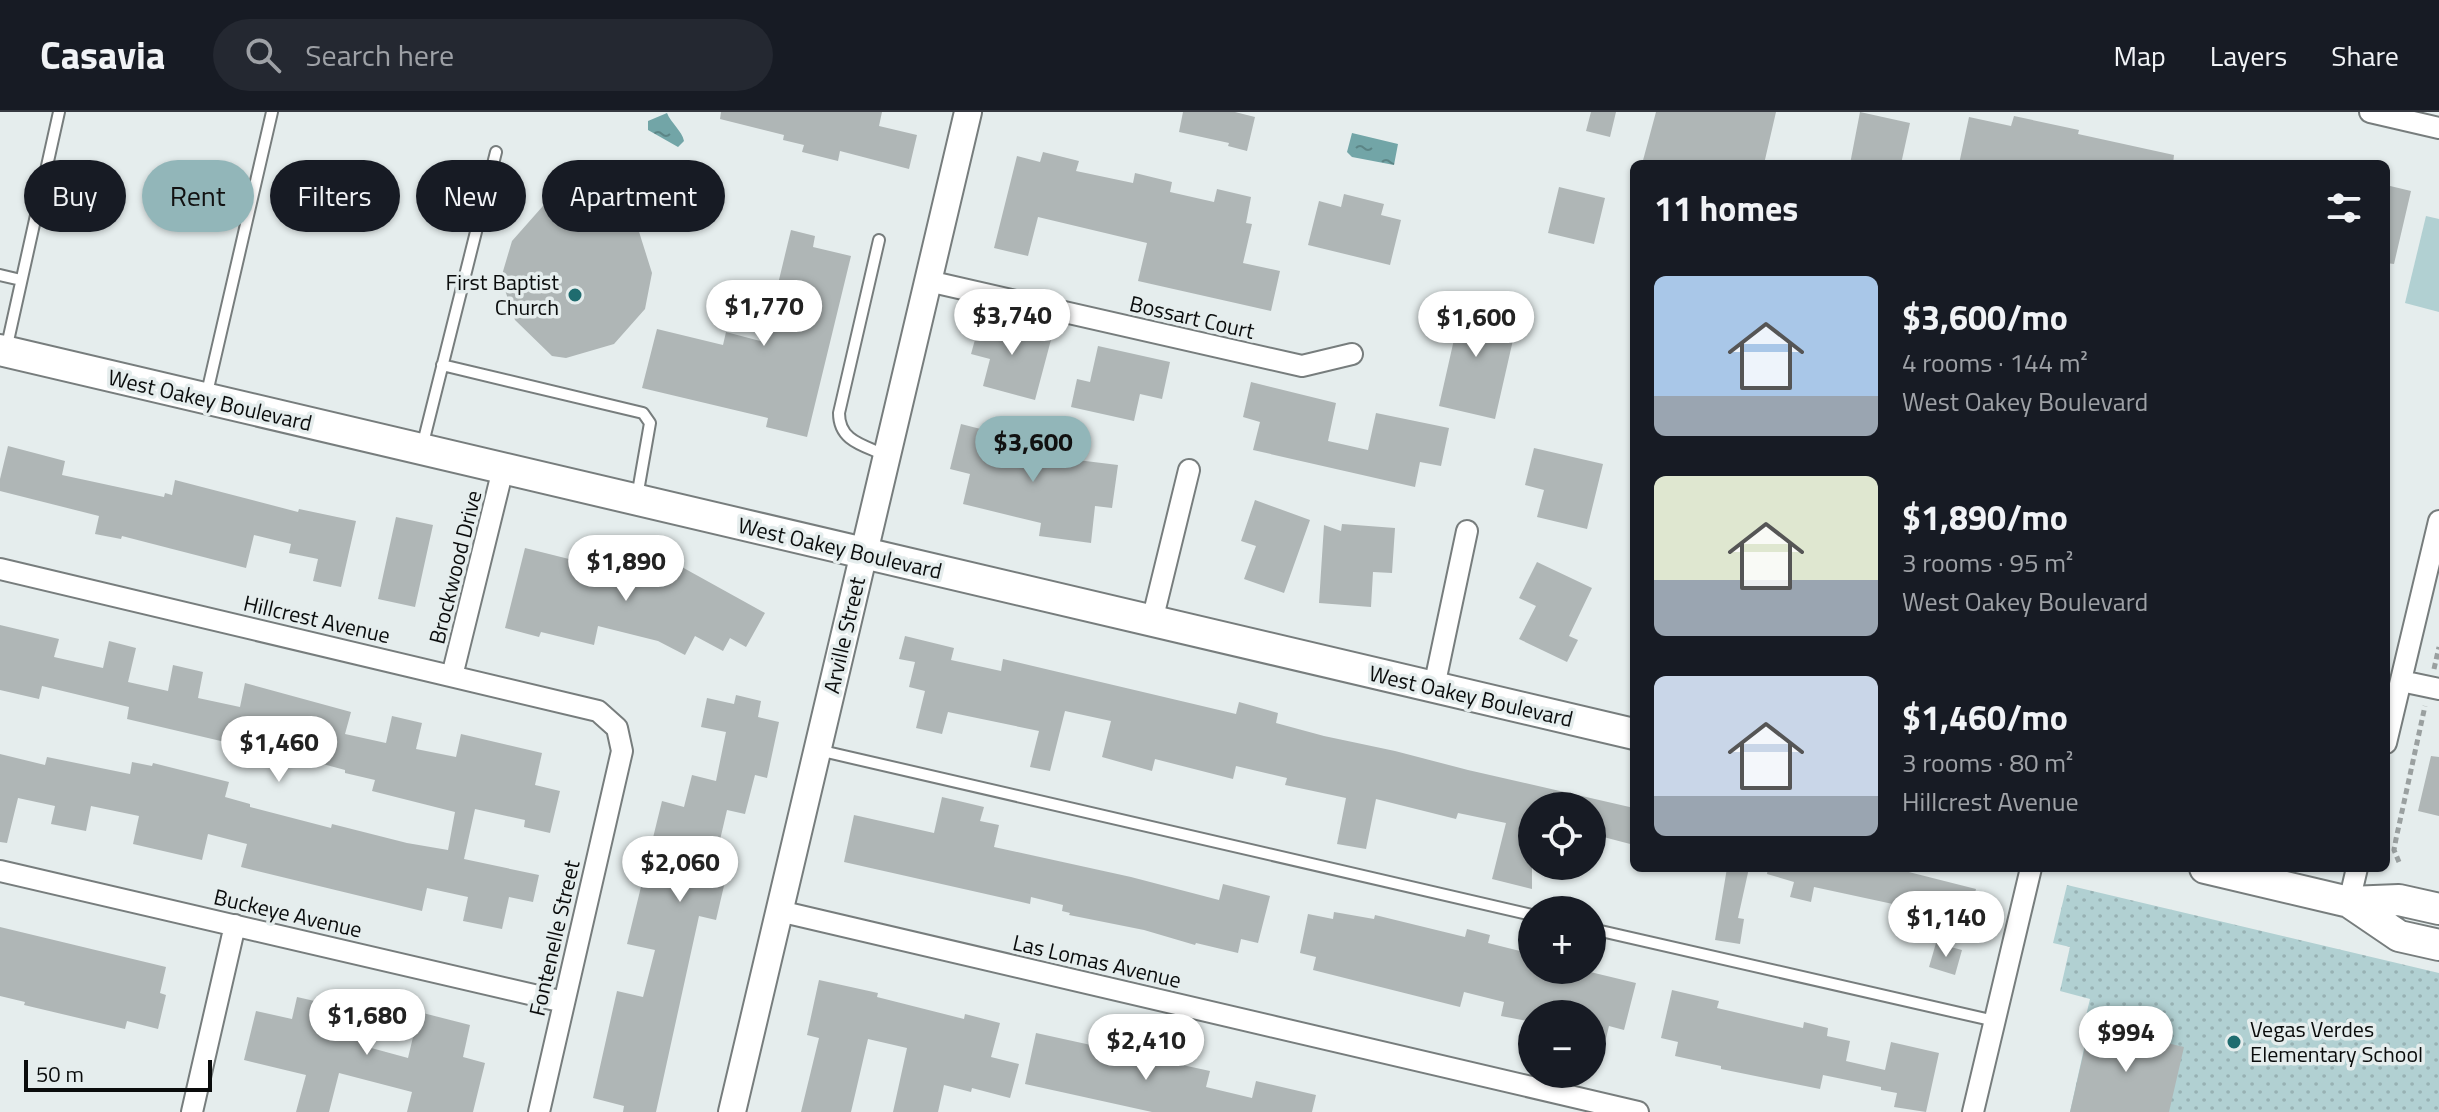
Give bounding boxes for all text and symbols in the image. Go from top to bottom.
search box [213,19,773,91]
text: Casavia [40,26,165,84]
text: Search here [305,32,454,78]
icon: search [241,33,285,77]
text: Map [2113,34,2166,77]
text: Layers [2210,34,2287,77]
text: Share [2331,34,2399,77]
chip: Buy [24,160,126,232]
chip: Rent [142,160,254,232]
chip: Filters [270,160,400,232]
chip: New [416,160,526,232]
chip: Apartment [542,160,725,232]
text: 11 homes [1654,182,1798,234]
icon: filters [2322,186,2366,230]
place label: First Baptist Church [446,265,559,324]
pin: $1,770 [699,280,829,348]
marker: First Baptist Church [566,286,584,304]
text: $1,770 [724,286,804,325]
street label: Bossart Court [1126,286,1258,348]
pin: $3,740 [947,289,1077,357]
pin: $1,600 [1411,291,1541,359]
text: $3,600/mo [1902,291,2068,343]
text: $3,740 [972,295,1052,334]
text: $1,600 [1436,297,1516,336]
icon: home [1718,308,1814,404]
text: 4 rooms · 144 m² [1902,343,2088,382]
street label: West Oakey Boulevard [105,360,315,440]
text: West Oakey Boulevard [1902,382,2148,421]
pin: $3,600 [968,416,1098,484]
text: $3,600 [993,422,1073,461]
street label: Brockwood Drive [419,487,491,647]
text: $1,890/mo [1902,491,2068,543]
street label: West Oakey Boulevard [735,508,945,588]
icon: home [1718,508,1814,604]
pin: $1,890 [561,535,691,603]
text: $1,890 [586,541,666,580]
text: 3 rooms · 95 m² [1902,543,2073,582]
street label: Arville Street [814,573,874,697]
text: West Oakey Boulevard [1902,582,2148,621]
street label: Hillcrest Avenue [240,586,394,652]
street label: West Oakey Boulevard [1366,656,1576,736]
text: $1,460/mo [1902,691,2068,743]
icon: home [1718,708,1814,804]
pin: $1,460 [214,716,344,784]
text: $1,460 [239,722,319,761]
text: 3 rooms · 80 m² [1902,743,2073,782]
text: Hillcrest Avenue [1902,782,2079,821]
map controls [1518,792,1606,1088]
button: locate [1518,792,1606,880]
pin: $2,060 [615,836,745,904]
text: $2,060 [640,842,720,881]
street label: Fontenelle Street [520,856,589,1019]
street label: Buckeye Avenue [211,879,365,947]
pin: $1,140 [1881,891,2011,959]
button: + [1518,896,1606,984]
text: $1,140 [1906,897,1986,936]
street label: Las Lomas Avenue [1009,925,1185,997]
pin: $1,680 [302,989,432,1057]
text: $1,680 [327,995,407,1034]
button: − [1518,1000,1606,1088]
pin: $994 [2079,1006,2173,1074]
text: $994 [2097,1012,2155,1051]
place label: Vegas Verdes Elementary School [2250,1012,2423,1071]
pin: $2,410 [1081,1014,1211,1082]
text: $2,410 [1106,1020,1186,1059]
marker: Vegas Verdes Elementary School [2225,1033,2243,1051]
scale bar [24,1056,212,1092]
text: 50 m [36,1057,84,1091]

